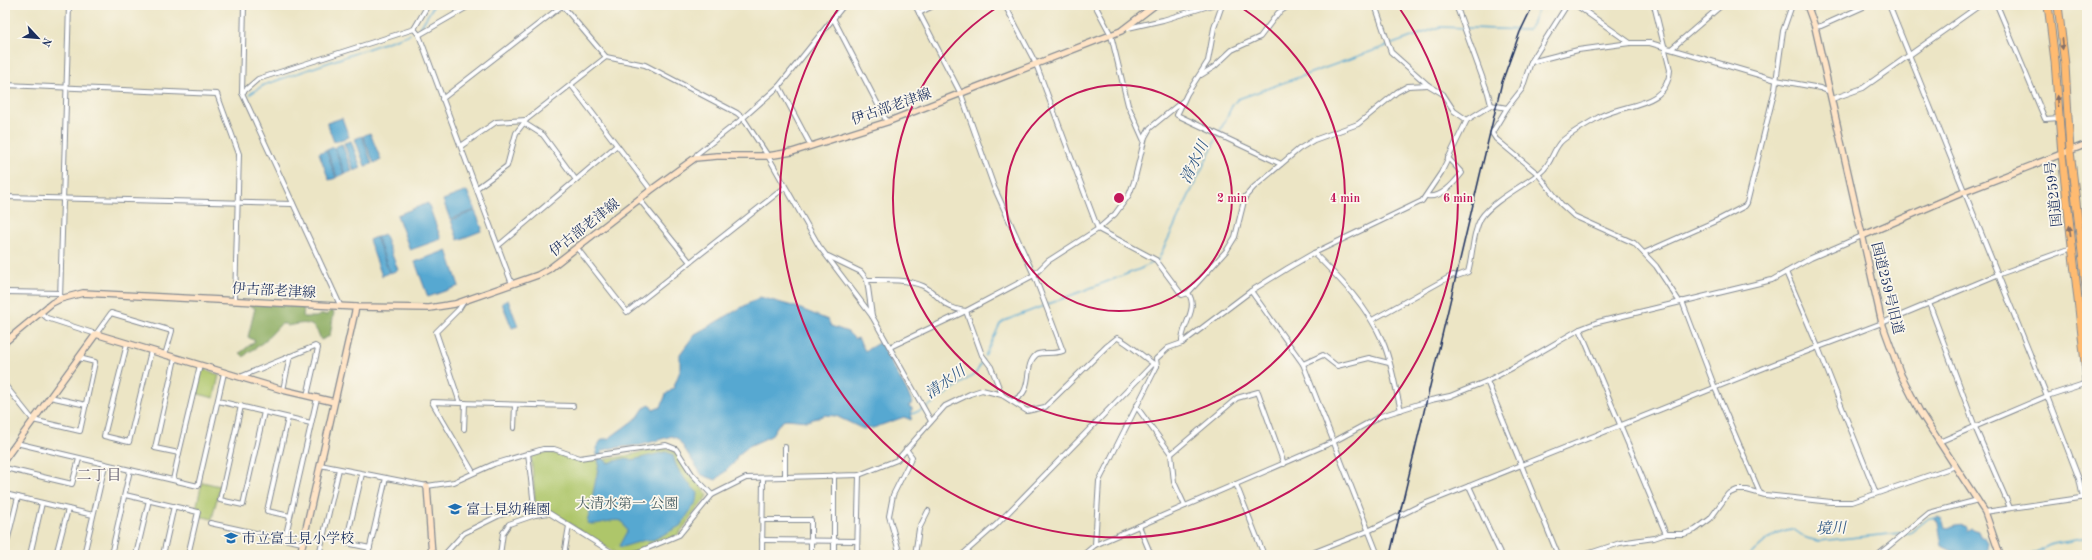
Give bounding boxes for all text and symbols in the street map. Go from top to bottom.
north arrow [18,18,58,58]
text: N [39,36,52,48]
one-way arrow [2059,38,2065,50]
street label: 伊古部老津線 [849,86,933,127]
one-way arrow [2055,95,2062,107]
water label: 清水川 [1177,136,1213,186]
street label: 国道259号 [2043,160,2064,228]
centre of rings [1112,191,1126,205]
text: 2 min [1217,193,1247,205]
text: 4 min [1330,193,1360,205]
text: 6 min [1443,193,1473,205]
street label: 伊古部老津線 [547,196,622,259]
one-way arrow [2067,225,2073,237]
street label: 国道259号旧道 [1869,241,1906,336]
street label: 伊古部老津線 [232,281,316,300]
water label: 清水川 [922,361,970,402]
district label: 二丁目 [76,467,122,484]
park label: 大清水第一 公園 [576,496,678,511]
school or university icon: 富士見幼稚園 [447,501,463,517]
place label: 富士見幼稚園 [466,502,550,517]
water label: 境川 [1816,519,1848,538]
school or university icon: 市立富士見小学校 [223,530,239,546]
place label: 市立富士見小学校 [242,531,354,546]

